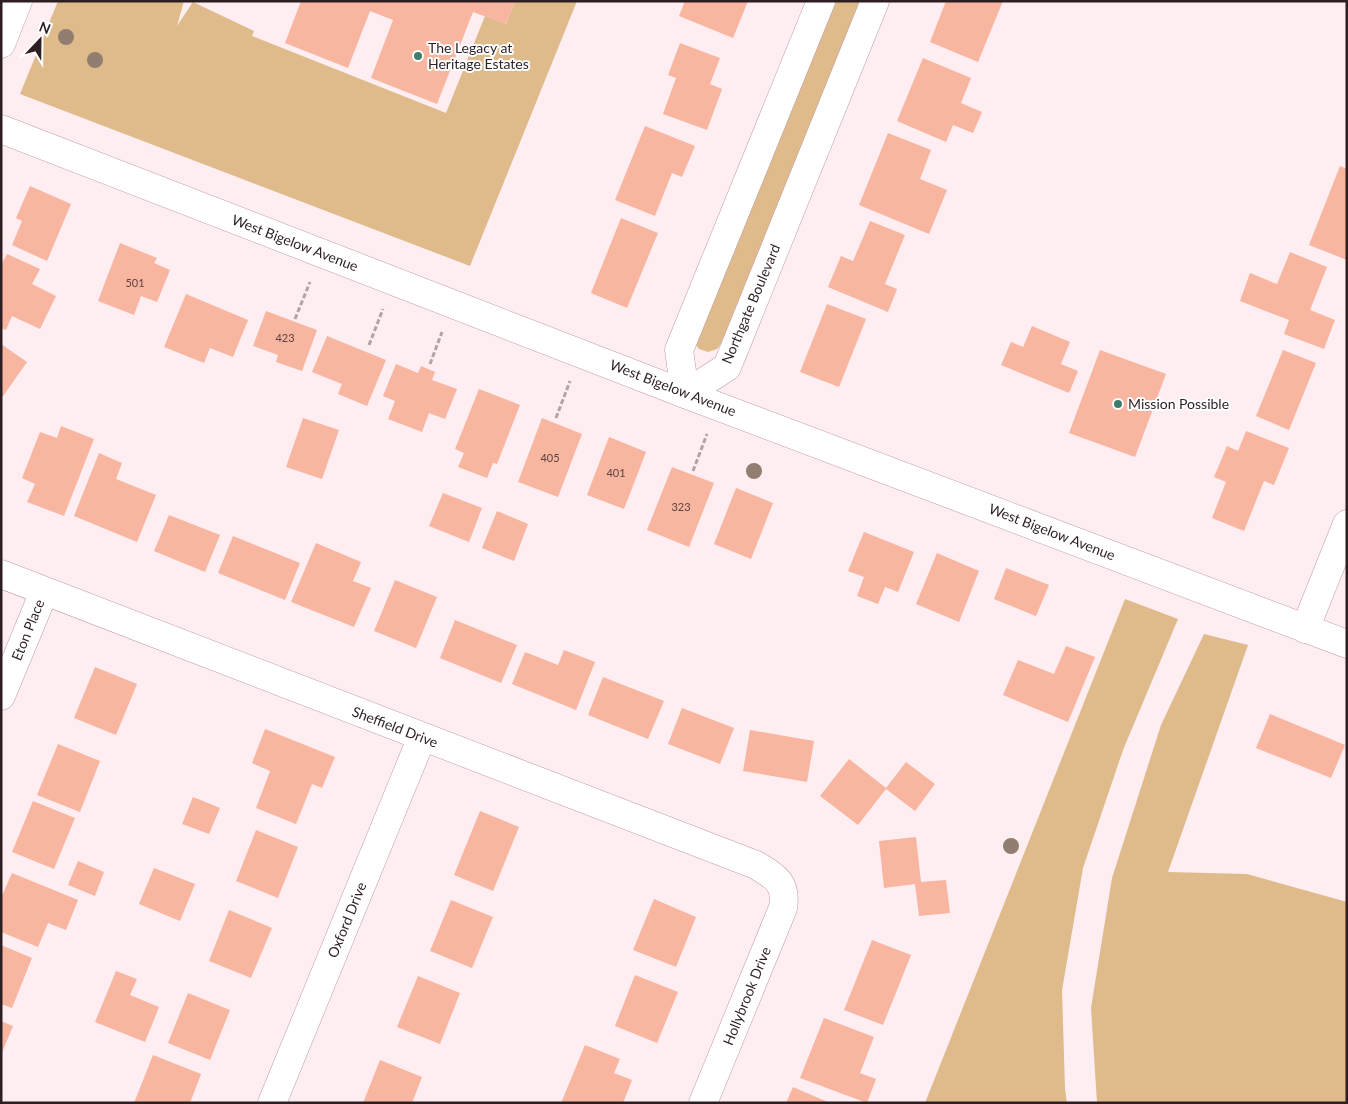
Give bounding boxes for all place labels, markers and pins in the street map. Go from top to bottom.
place label: The Legacy at Heritage Estates [428,39,529,72]
marker: The Legacy at Heritage Estates [412,50,424,62]
place label: Mission Possible [1128,395,1229,412]
marker: Mission Possible [1112,398,1124,410]

